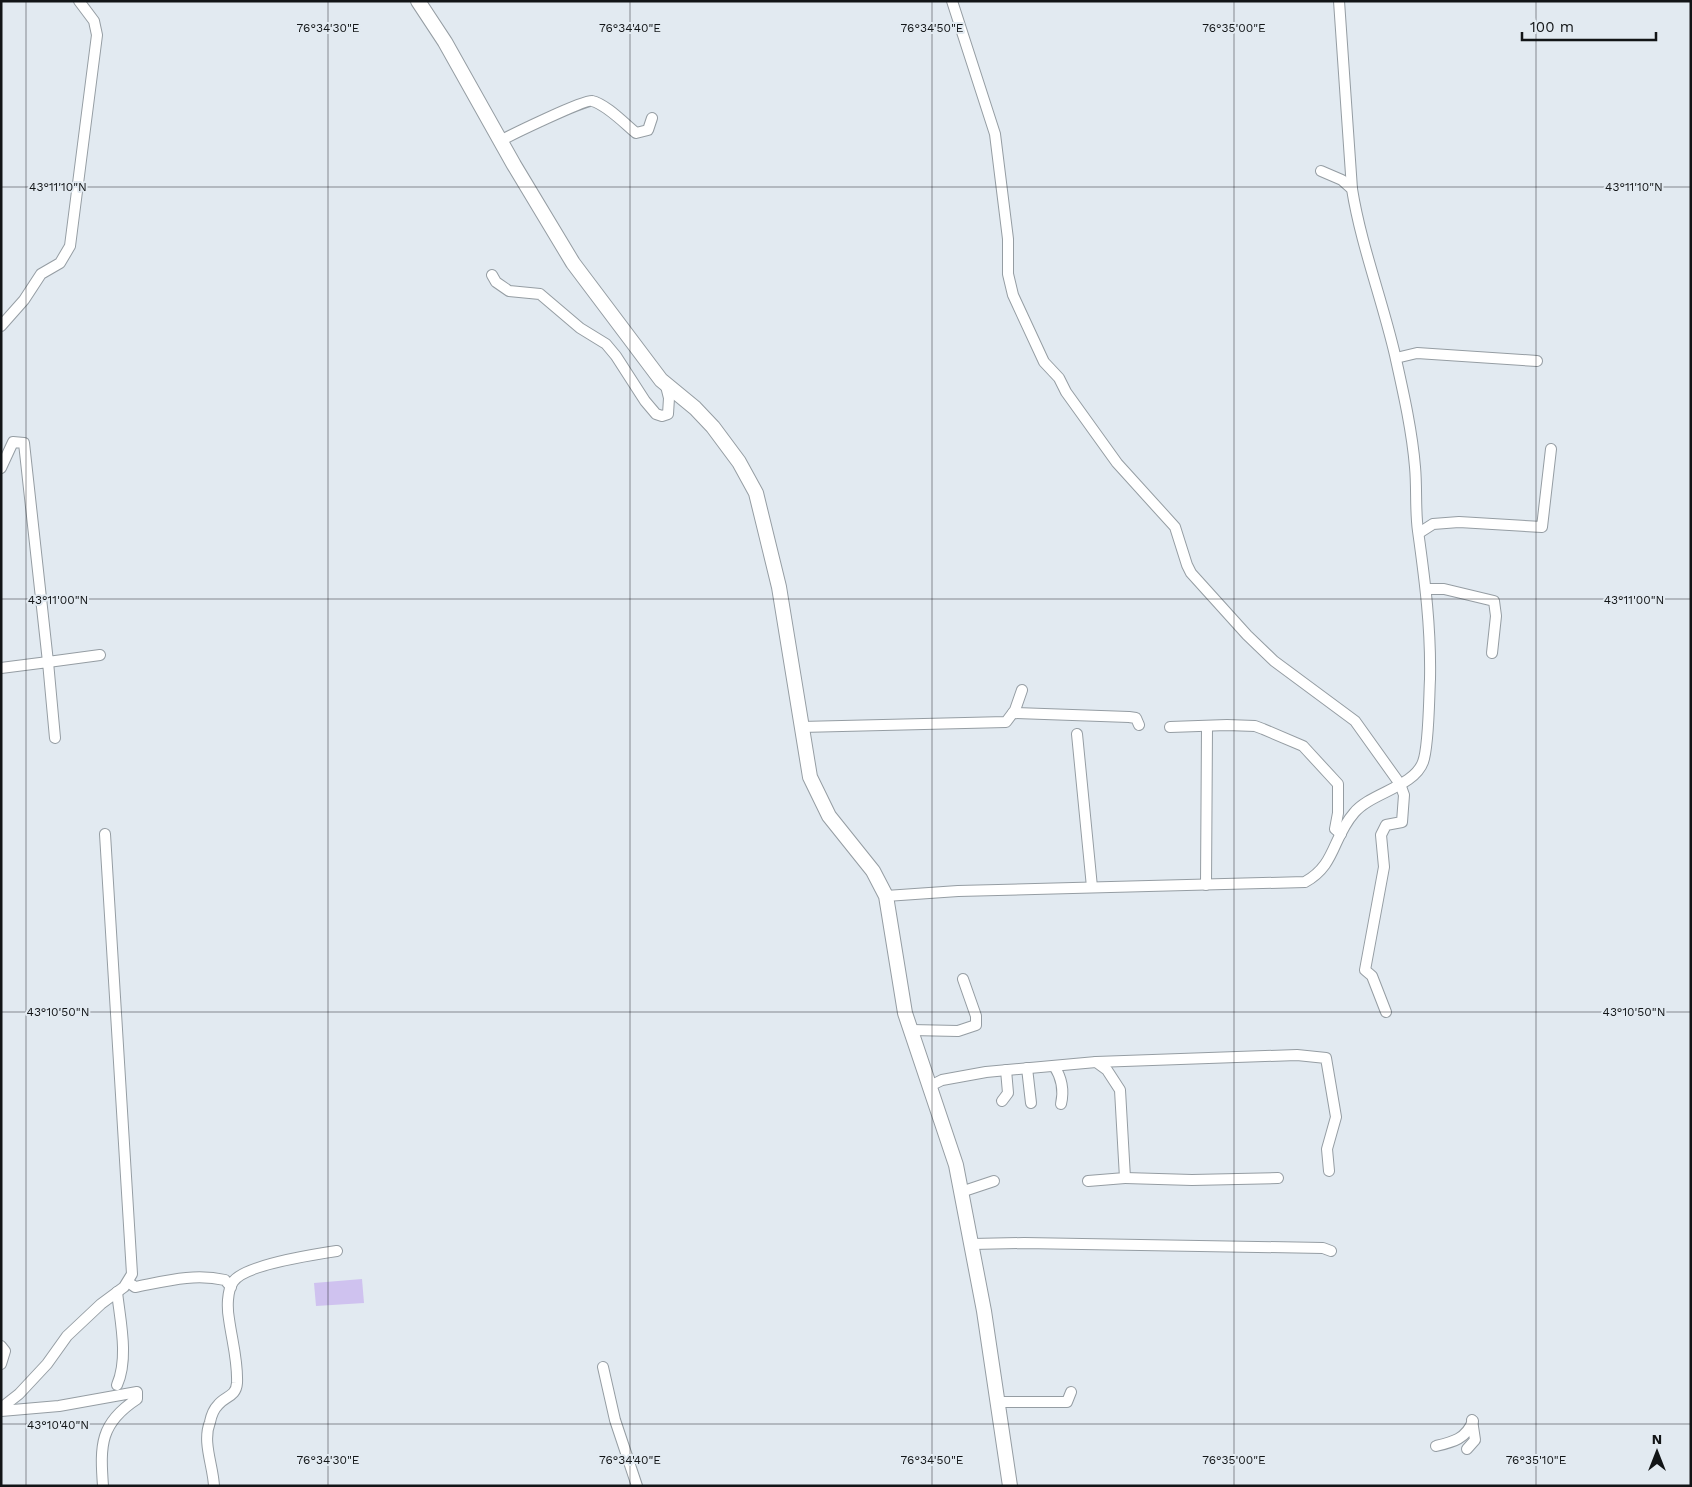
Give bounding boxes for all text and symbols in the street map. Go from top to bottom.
scale bar [1522,10,1656,42]
text: 100 m [1530,18,1574,36]
text: 76°34'30"E [297,21,360,35]
text: 76°34'40"E [599,21,661,35]
text: 76°34'50"E [901,21,964,35]
text: 76°35'00"E [1202,21,1266,35]
text: 43°11'10"N [29,180,87,194]
text: 43°11'10"N [1605,180,1663,194]
text: 43°11'00"N [28,593,88,607]
text: 43°11'00"N [1604,593,1664,607]
text: 43°10'50"N [27,1005,89,1019]
text: 43°10'50"N [1603,1005,1665,1019]
text: 43°10'40"N [27,1418,89,1432]
north arrow [1632,1427,1682,1477]
text: N [1652,1431,1662,1447]
text: 76°34'30"E [297,1453,360,1467]
text: 76°34'40"E [599,1453,661,1467]
text: 76°34'50"E [901,1453,964,1467]
text: 76°35'00"E [1202,1453,1266,1467]
text: 76°35'10"E [1506,1453,1567,1467]

